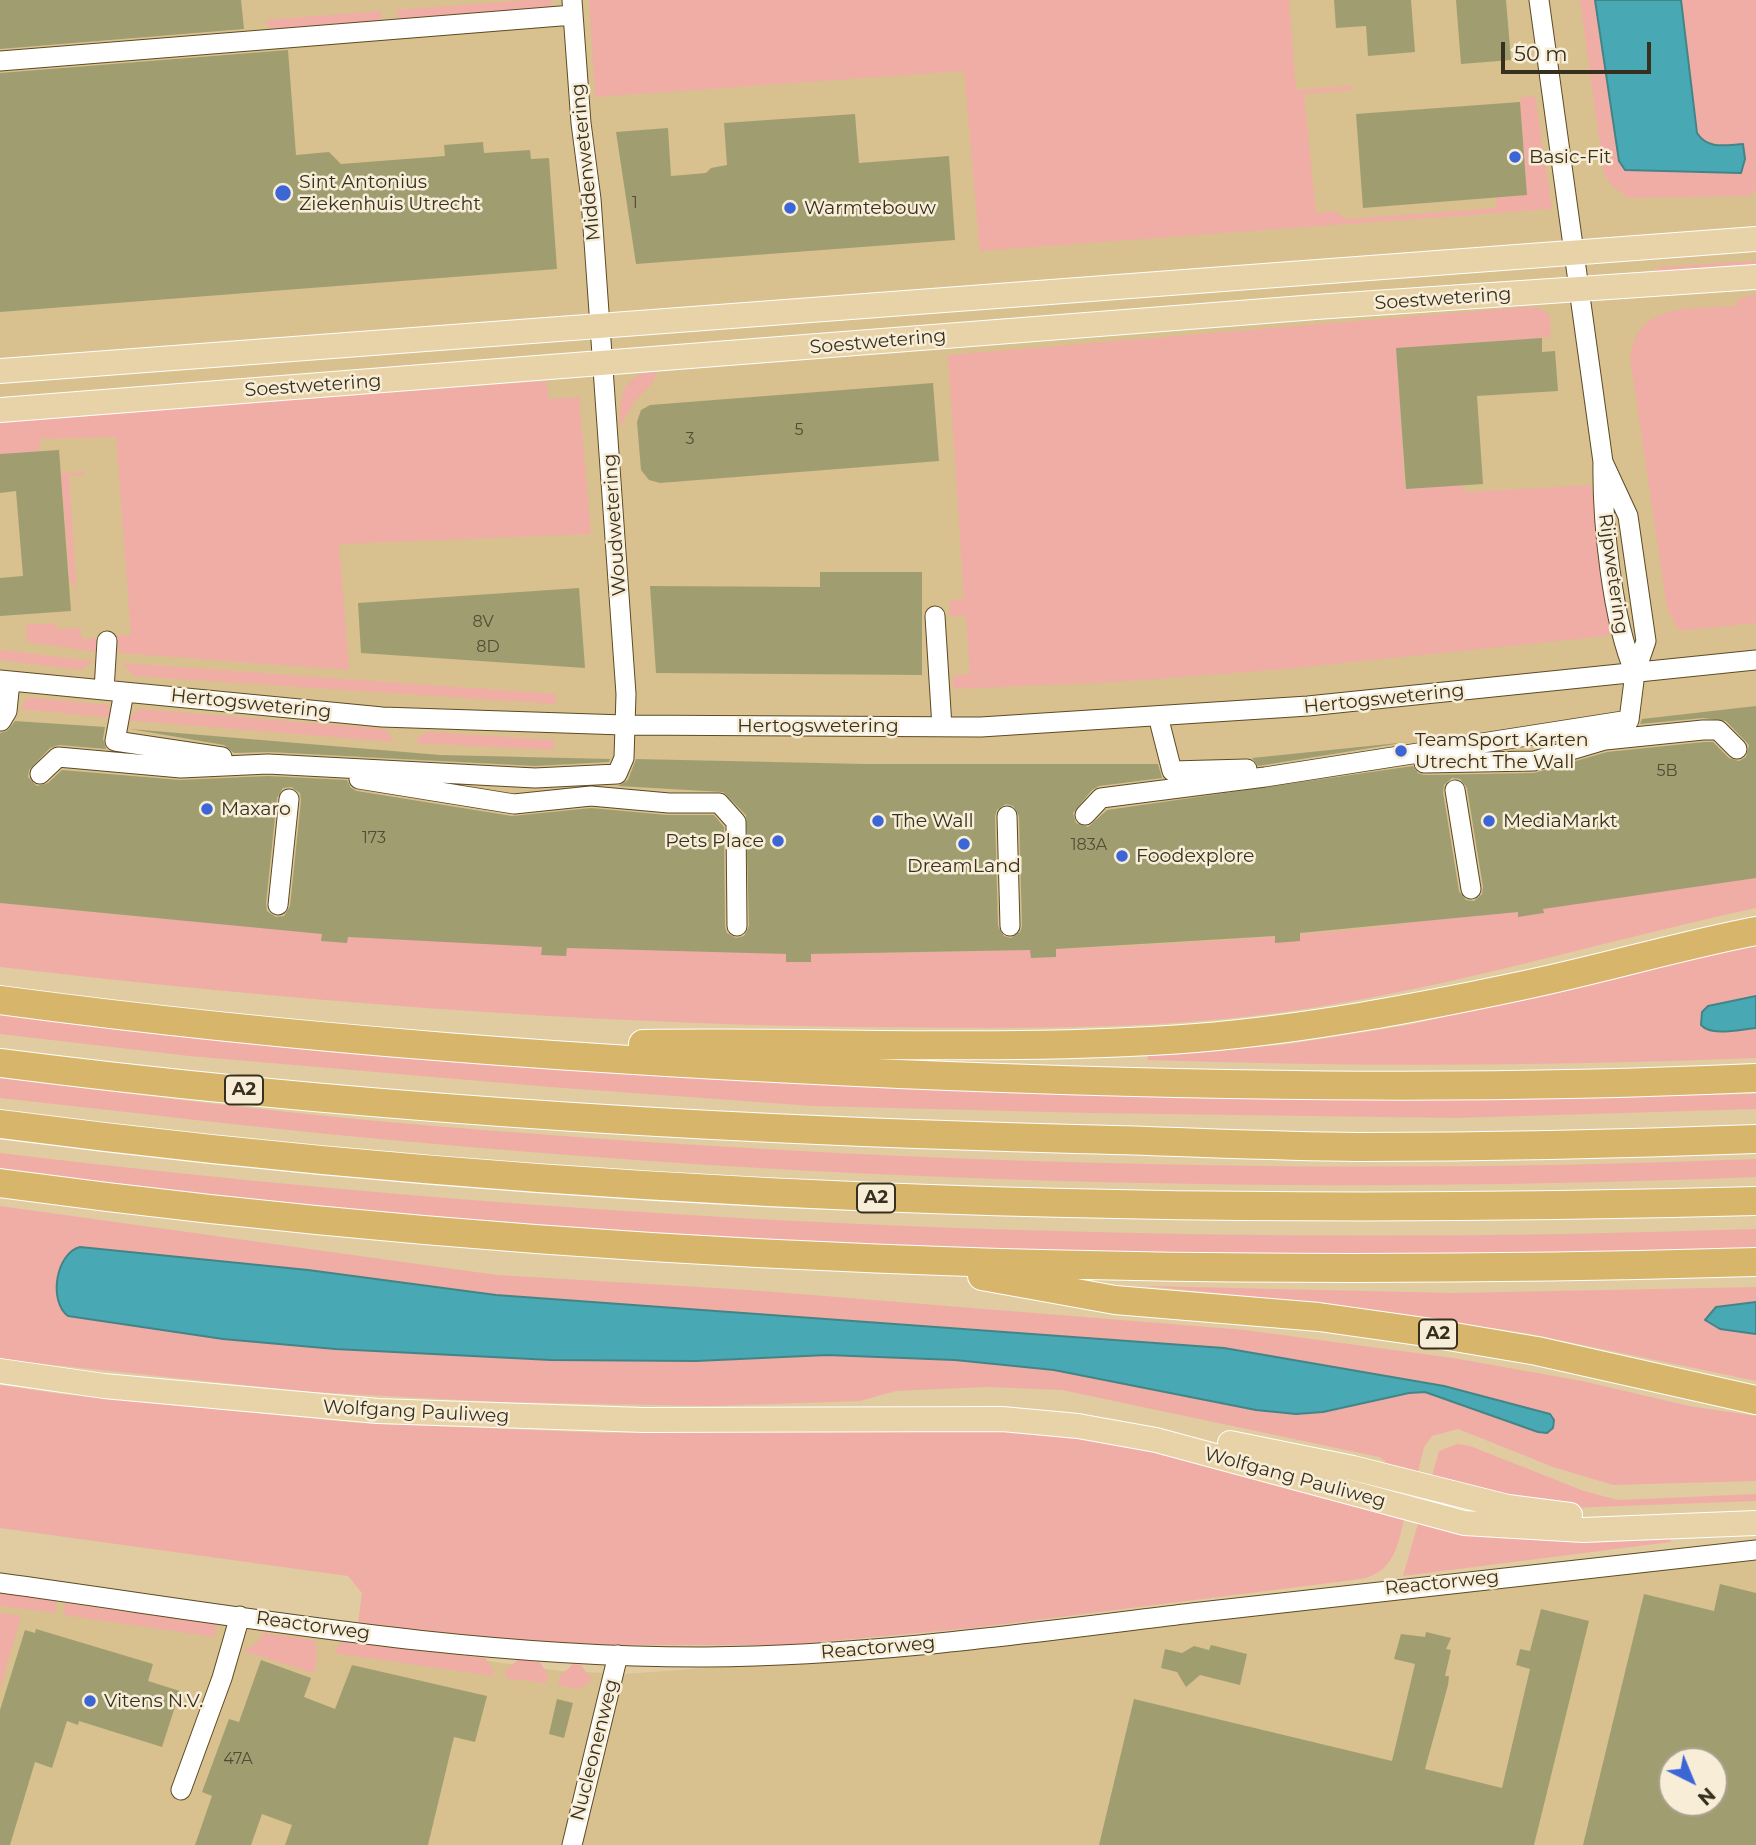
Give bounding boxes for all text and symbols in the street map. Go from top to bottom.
scale bar [1504,28,1654,72]
text: 50 m [1514,41,1568,66]
street label: Middenwetering [566,82,606,242]
place label: Basic-Fit [1529,146,1611,168]
marker: Basic-Fit [1507,149,1523,165]
place label: Sint Antonius Ziekenhuis Utrecht [299,171,481,215]
marker: Sint Antonius Ziekenhuis Utrecht [273,183,293,203]
house number: 1 [632,193,638,213]
place label: Warmtebouw [804,197,936,219]
marker: Warmtebouw [782,200,798,216]
street label: Soestwetering [1374,283,1512,315]
street label: Soestwetering [809,325,947,359]
street label: Soestwetering [244,370,382,402]
house number: 5 [794,420,804,440]
house number: 3 [685,429,695,449]
street label: Woudwetering [599,453,631,597]
street label: Rijpwetering [1593,512,1633,636]
house number: 8V [472,612,494,632]
house number: 8D [476,637,500,657]
street label: Hertogswetering [1303,679,1465,719]
street label: Hertogswetering [170,684,332,724]
street label: Hertogswetering [737,715,899,737]
place label: TeamSport Karten Utrecht The Wall [1415,729,1589,773]
marker: TeamSport Karten Utrecht The Wall [1393,743,1409,759]
house number: 5B [1656,761,1678,781]
place label: Maxaro [221,798,291,820]
marker: Maxaro [199,801,215,817]
place label: The Wall [892,810,974,832]
place label: MediaMarkt [1503,810,1618,832]
marker: The Wall [870,813,886,829]
marker: MediaMarkt [1481,813,1497,829]
house number: 173 [362,828,386,848]
place label: Pets Place [665,830,764,852]
marker: Pets Place [770,833,786,849]
house number: 183A [1071,835,1107,855]
marker: DreamLand [956,836,972,852]
place label: Foodexplore [1136,845,1254,867]
marker: Foodexplore [1114,848,1130,864]
place label: DreamLand [907,855,1021,877]
road number: A2 [225,1076,263,1105]
road number: A2 [857,1184,895,1212]
road number: A2 [1419,1320,1457,1349]
street label: Wolfgang Pauliweg [322,1396,510,1428]
street label: Wolfgang Pauliweg [1202,1443,1388,1513]
street label: Reactorweg [1384,1566,1500,1600]
street label: Reactorweg [254,1607,372,1645]
street label: Reactorweg [820,1632,936,1664]
street label: Nucleonenweg [566,1677,624,1823]
place label: Vitens N.V. [104,1690,203,1712]
marker: Vitens N.V. [82,1693,98,1709]
north arrow [1658,1747,1728,1817]
house number: 47A [223,1749,253,1769]
text: N [1693,1783,1720,1810]

